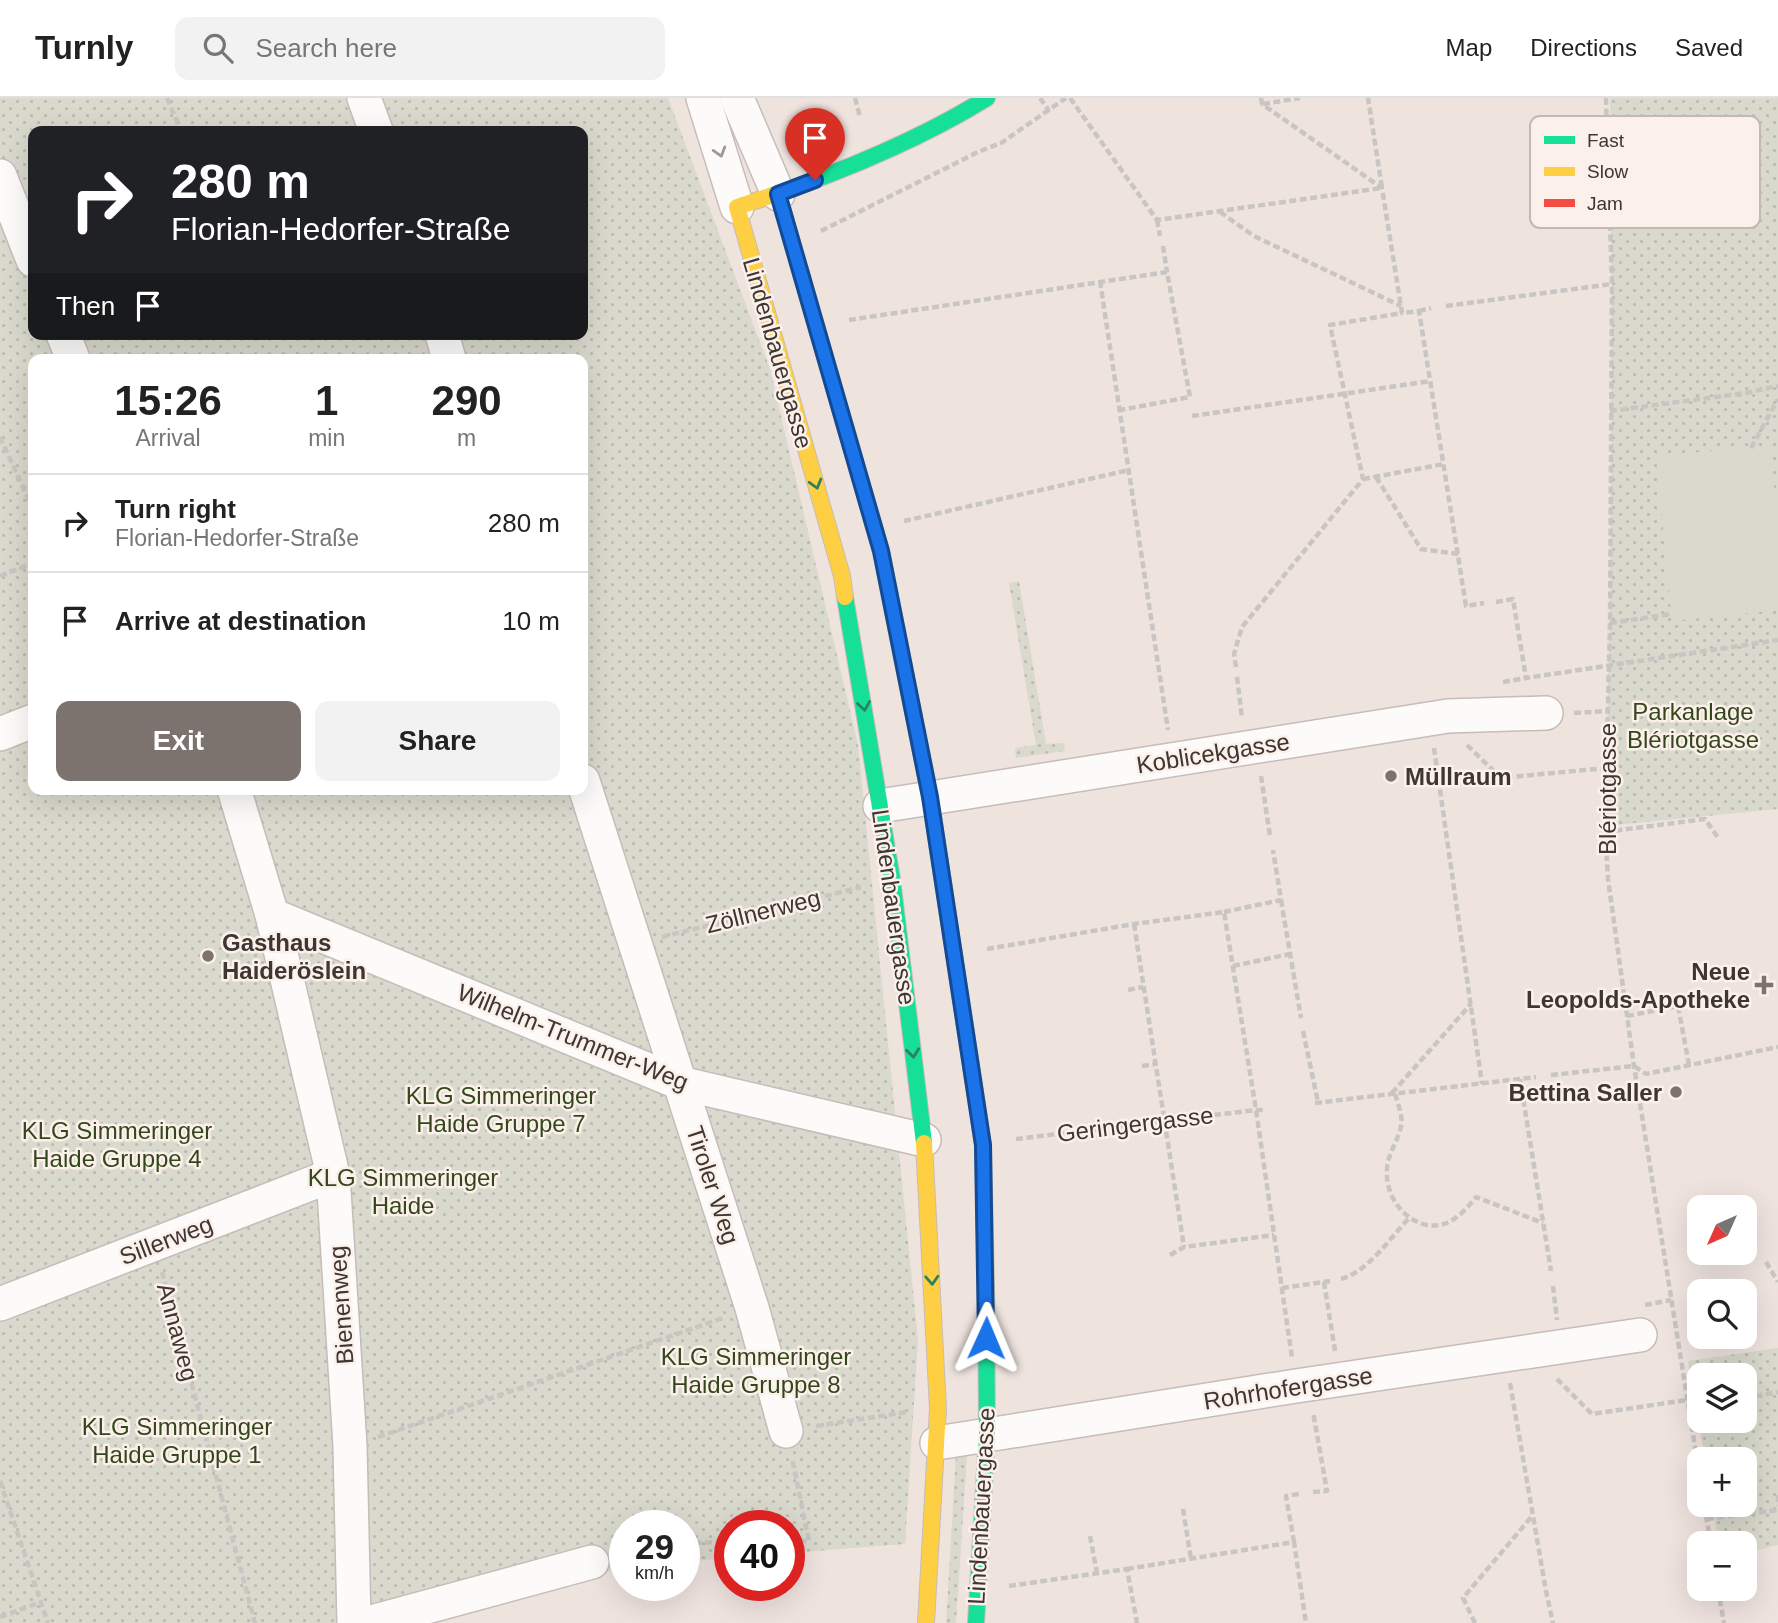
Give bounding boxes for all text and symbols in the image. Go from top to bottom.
search box [175,17,665,80]
text: Turnly [35,29,133,66]
icon: search [199,29,237,67]
text: Search here [255,33,397,63]
text: Map [1446,34,1492,61]
text: Directions [1530,34,1637,61]
text: Saved [1675,34,1743,61]
pin [785,108,845,180]
legend [1530,116,1760,228]
icon: arrive [796,119,834,157]
text: Fast [1587,130,1625,151]
one-way arrow [712,146,726,158]
icon: right [56,154,147,245]
text: 280 m [171,154,310,208]
text: Slow [1587,161,1628,182]
text: Jam [1587,193,1623,214]
text: Florian-Hedorfer-Straße [171,211,511,247]
street label: Lindenbauergasse [738,254,818,452]
icon: arrive [129,287,167,325]
text: Then [56,291,115,321]
text: 15:26 [114,377,222,424]
text: 1 [315,377,338,424]
text: 290 [432,377,502,424]
text: Arrival [135,425,201,451]
text: min [308,425,345,451]
text: m [457,425,476,451]
one-way arrow [808,478,822,490]
text: Turn right [115,494,236,524]
icon: right [56,504,94,542]
text: 280 m [488,508,560,538]
text: Florian-Hedorfer-Straße [115,525,359,551]
icon: arrive [56,602,94,640]
text: Arrive at destination [115,606,366,636]
text: 10 m [502,606,560,636]
park label: Parkanlage Blériotgasse [1627,698,1759,753]
button: Exit [56,701,301,781]
button: Share [315,701,560,781]
one-way arrow [856,701,871,712]
street label: Blériotgasse [1594,723,1621,855]
street label: Koblicekgasse [1134,728,1292,778]
place label: Müllraum [1405,763,1512,790]
marker: Müllraum [1383,768,1399,784]
street label: Lindenbauergasse [867,807,921,1007]
street label: Zöllnerweg [703,884,823,938]
place label: Gasthaus Haideröslein [222,929,366,984]
marker: Gasthaus Haideröslein [200,948,216,964]
place label: Neue Leopolds-Apotheke [1526,958,1750,1013]
marker: Neue Leopolds-Apotheke [1756,977,1772,993]
street label: Wilhelm-Trummer-Weg [454,978,692,1096]
one-way arrow [906,1047,921,1059]
place label: Bettina Saller [1509,1079,1662,1106]
park label: KLG Simmeringer Haide Gruppe 7 [406,1082,596,1137]
marker: Bettina Saller [1668,1084,1684,1100]
street label: Geringergasse [1055,1101,1215,1147]
park label: KLG Simmeringer Haide Gruppe 4 [22,1117,212,1172]
street label: Tiroler Weg [681,1122,745,1248]
park label: KLG Simmeringer Haide [308,1164,498,1219]
north arrow [1687,1195,1757,1265]
map controls [1687,1195,1757,1601]
street label: Sillerweg [116,1210,216,1270]
street label: Bienenweg [323,1245,359,1365]
one-way arrow [924,1274,939,1285]
button: search [1687,1279,1757,1349]
street label: Annaweg [152,1280,204,1384]
position arrow [949,1301,1023,1375]
park label: KLG Simmeringer Haide Gruppe 8 [661,1343,851,1398]
street label: Rohrhofergasse [1202,1361,1374,1415]
button: layers [1687,1363,1757,1433]
street label: Lindenbauergasse [962,1407,1000,1605]
park label: KLG Simmeringer Haide Gruppe 1 [82,1413,272,1468]
button: + [1687,1447,1757,1517]
speed limit sign: 40 [714,1510,805,1601]
text: 29 [635,1527,674,1566]
button: − [1687,1531,1757,1601]
text: km/h [635,1563,674,1583]

